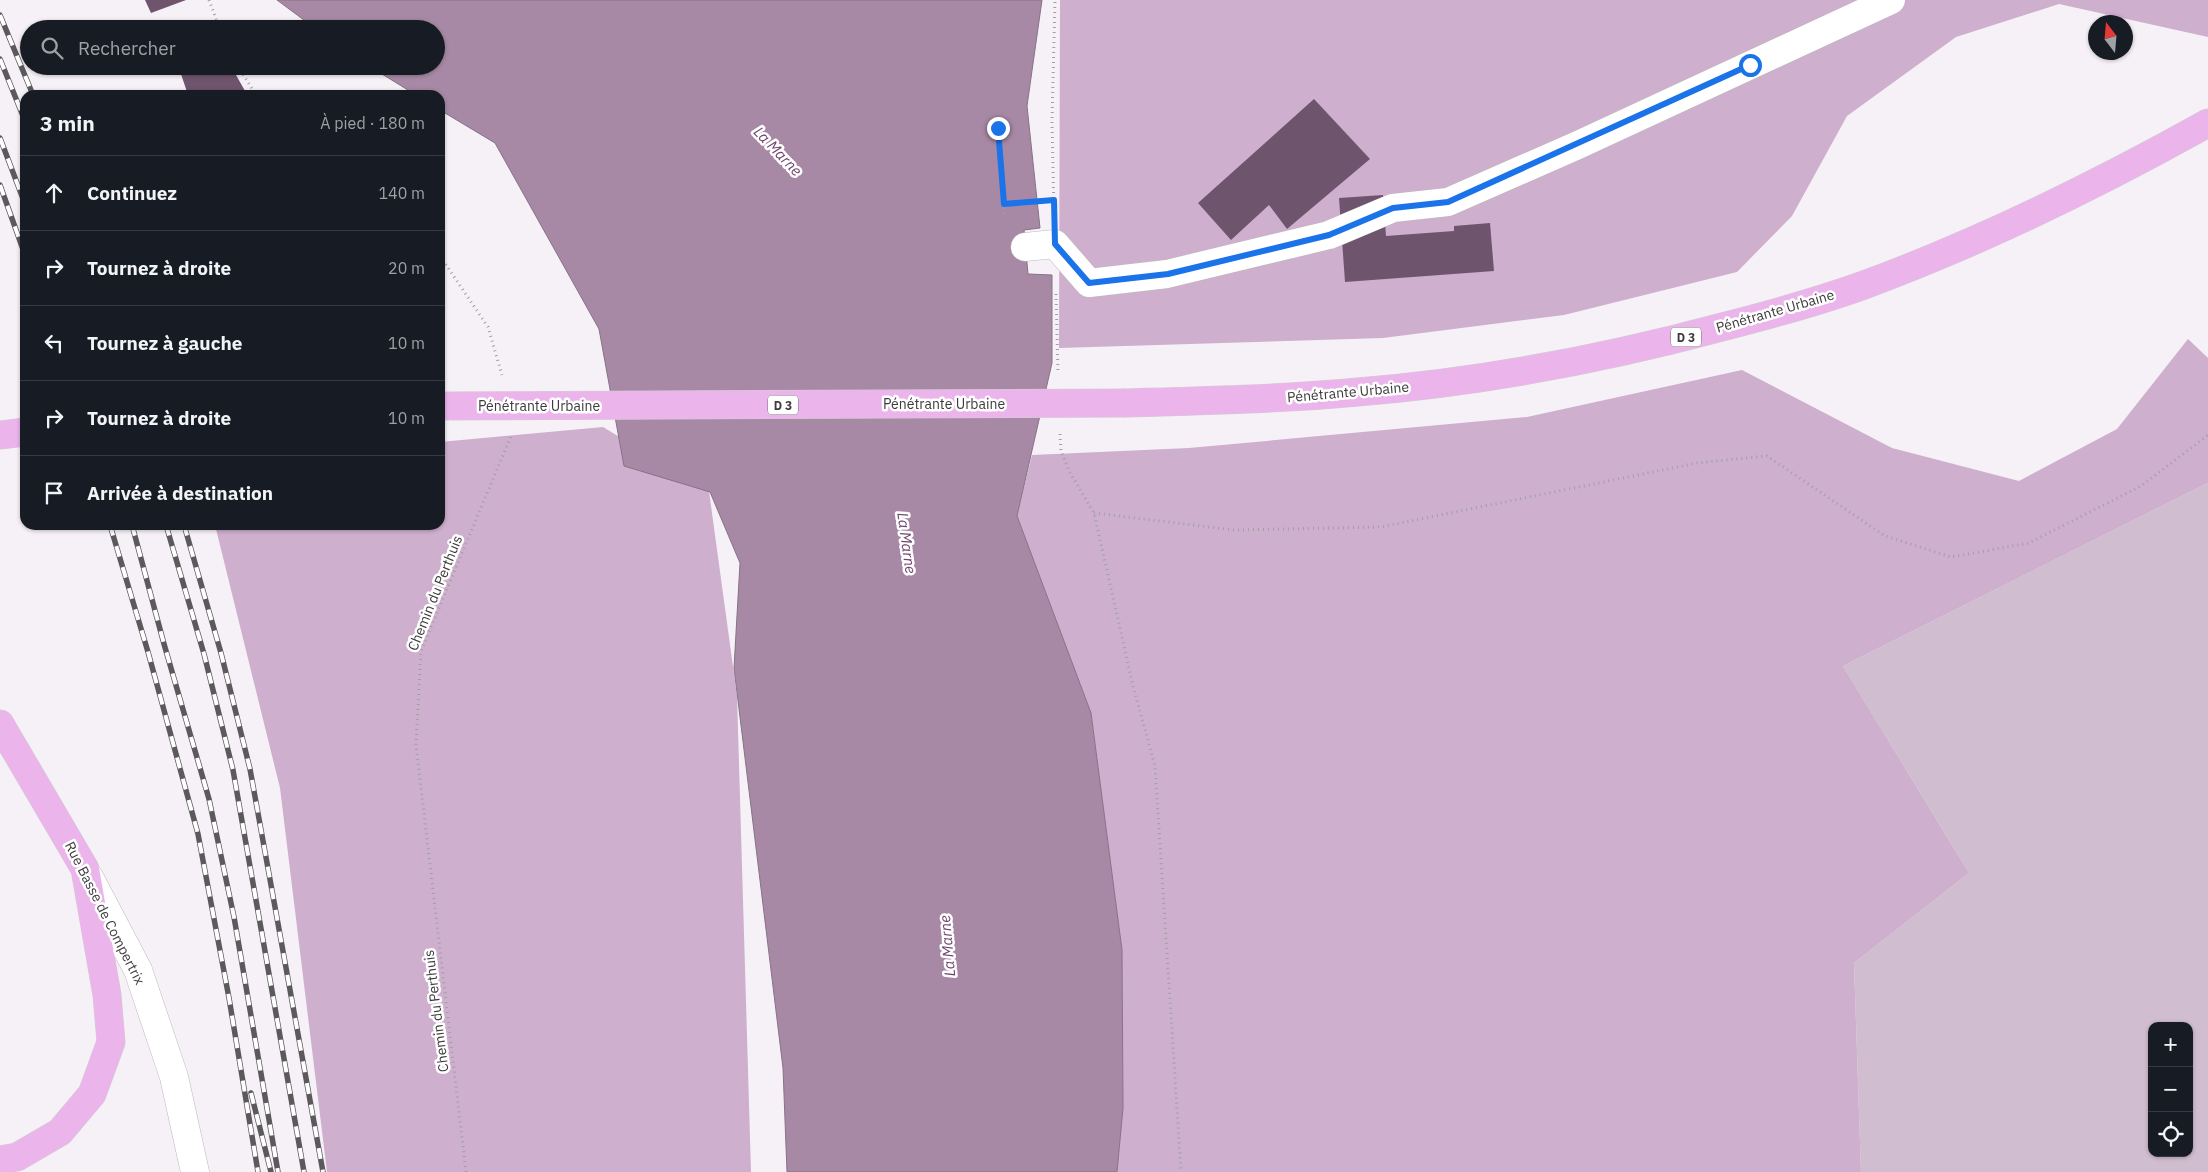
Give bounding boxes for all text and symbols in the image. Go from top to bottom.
north arrow [2088,15,2133,60]
search box [20,20,445,75]
icon: search [38,34,66,62]
text: Rechercher [78,36,176,60]
route start [1739,54,1762,77]
text: 3 min [40,109,95,137]
text: À pied · 180 m [320,113,425,133]
route end [987,117,1010,140]
water label: La Marne [750,122,806,180]
icon: ahead [40,179,68,207]
text: Continuez [87,181,177,205]
text: 140 m [378,183,425,203]
icon: right [40,254,68,282]
text: Tournez à droite [87,256,231,280]
text: 20 m [388,258,425,278]
street label: Pénétrante Urbaine [1714,285,1836,336]
road number: D 3 [1671,328,1701,347]
icon: left [40,329,68,357]
text: Tournez à gauche [87,331,243,355]
text: 10 m [388,333,425,353]
street label: Pénétrante Urbaine [1286,378,1410,406]
street label: Pénétrante Urbaine [883,395,1005,413]
road number: D 3 [768,396,798,414]
street label: Pénétrante Urbaine [478,397,600,415]
icon: right [40,404,68,432]
text: Tournez à droite [87,406,231,430]
text: 10 m [388,408,425,428]
icon: arrive [40,479,68,507]
text: Arrivée à destination [87,481,273,505]
water label: La Marne [893,511,921,575]
street label: Chemin du Perthuis [404,532,466,653]
street label: Rue Basse de Compertrix [61,838,149,988]
water label: La Marne [935,914,959,977]
street label: Chemin du Perthuis [420,949,452,1073]
map controls [2148,1022,2193,1157]
button: + [2148,1022,2193,1067]
button: − [2148,1067,2193,1112]
button: locate [2148,1112,2193,1157]

